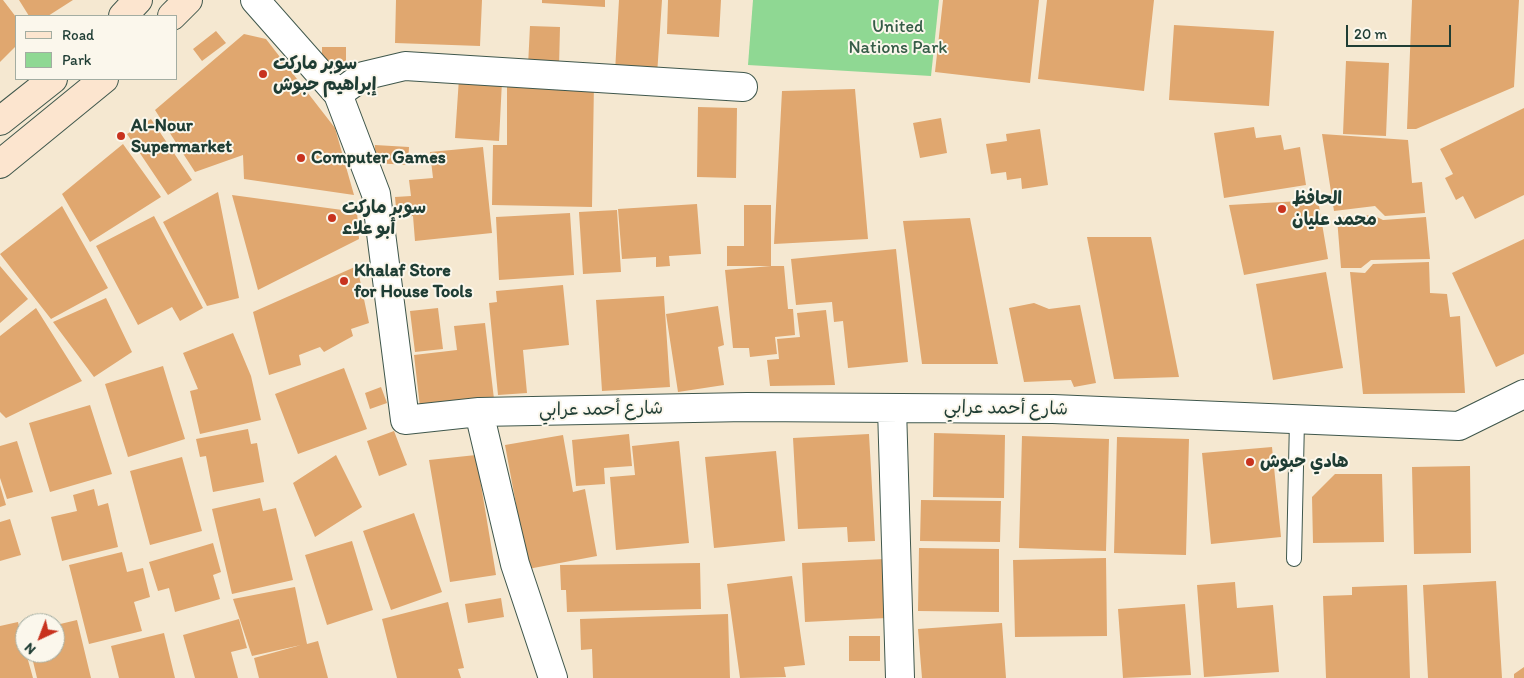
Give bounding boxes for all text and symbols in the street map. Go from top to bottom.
legend [15,15,178,80]
scale bar [1349,15,1454,47]
park label: United Nations Park [848,16,948,58]
text: 20 m [1354,25,1387,43]
text: Road [62,26,94,44]
text: Park [62,51,92,69]
place label: سوبر ماركت إبراهيم حبوش [273,53,376,96]
marker: سوبر ماركت إبراهيم حبوش [257,68,269,80]
place label: Al-Nour Supermarket [131,115,232,158]
marker: Al-Nour Supermarket [115,130,127,142]
place label: Computer Games [311,147,446,169]
marker: Computer Games [295,152,307,164]
place label: الحافظ محمد عليان [1292,188,1377,230]
place label: سوبر ماركت أبو علاء [342,197,426,240]
marker: الحافظ محمد عليان [1276,203,1288,215]
marker: سوبر ماركت أبو علاء [326,212,338,224]
place label: Khalaf Store for House Tools [354,260,472,302]
marker: Khalaf Store for House Tools [338,275,350,287]
street label: شارع أحمد عرابي [944,397,1068,421]
street label: شارع أحمد عرابي [539,398,663,422]
place label: هادي حبوش [1260,451,1349,473]
marker: هادي حبوش [1244,456,1256,468]
north arrow [15,613,65,663]
text: N [21,639,39,658]

